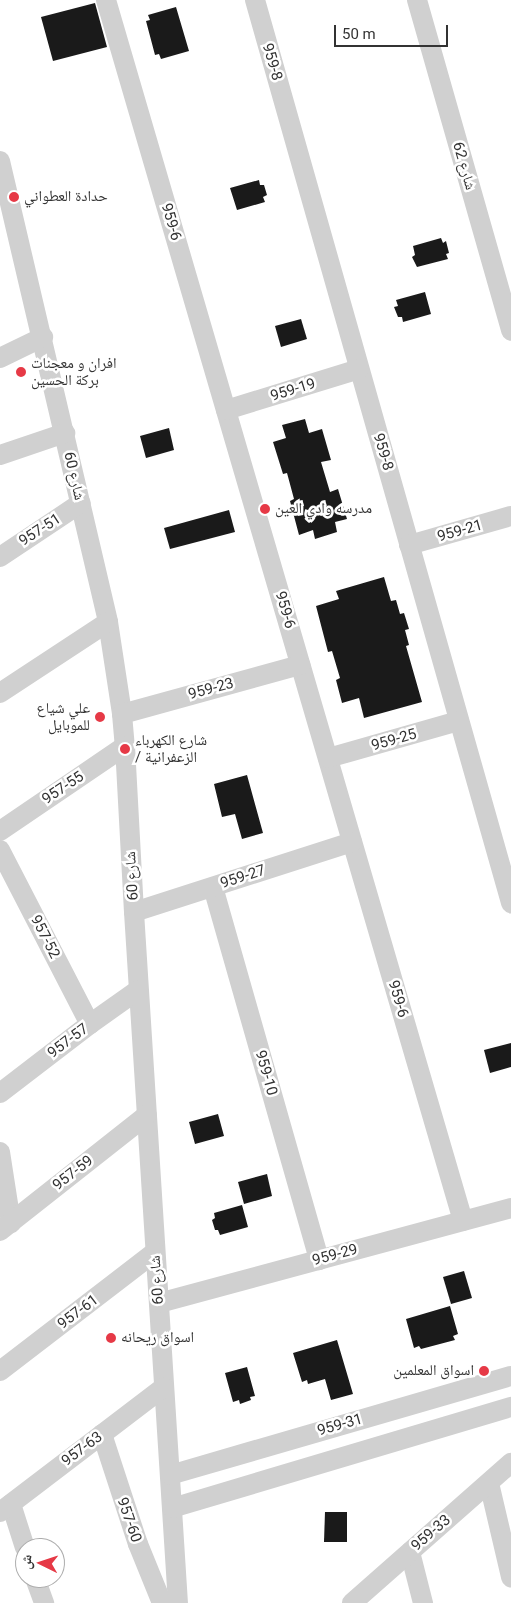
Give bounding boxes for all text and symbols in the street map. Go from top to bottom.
scale bar [336,15,450,47]
text: 50 m [342,25,376,43]
street label: 959-8 [258,41,286,83]
street label: شارع 62 [449,140,479,192]
place label: حدادة العطواني [24,188,108,206]
marker: حدادة العطواني [8,191,20,203]
street label: 959-6 [157,201,185,243]
place label: افران و معجنات بركة الحسين [31,354,117,389]
marker: افران و معجنات بركة الحسين [15,366,27,378]
street label: 959-19 [268,375,318,405]
street label: 959-8 [369,431,397,473]
street label: شارع 60 [60,450,88,502]
place label: مدرسه وادي العين [275,500,372,518]
marker: مدرسه وادي العين [259,503,271,515]
street label: 957-51 [16,510,64,550]
street label: 959-21 [435,516,485,546]
street label: 959-6 [271,589,299,631]
street label: 959-23 [186,674,236,704]
place label: علي شياع للموبايل [37,699,90,734]
marker: علي شياع للموبايل [94,711,106,723]
street label: 959-25 [369,725,419,755]
place label: شارع الكهرباء / الزعفرانية [135,731,207,766]
marker: شارع الكهرباء / الزعفرانية [119,743,131,755]
street label: 957-55 [39,768,87,808]
street label: شارع 60 [122,851,142,901]
street label: 959-27 [218,861,268,893]
street label: 957-52 [26,912,64,962]
street label: 959-6 [384,978,412,1020]
street label: 957-57 [44,1020,92,1062]
street label: 959-10 [251,1048,281,1098]
street label: 957-59 [49,1152,97,1194]
street label: 959-29 [310,1240,360,1270]
street label: شارع 60 [146,1255,168,1305]
street label: 957-61 [54,1291,102,1333]
place label: اسواق ريحانه [121,1329,194,1347]
marker: اسواق ريحانه [105,1332,117,1344]
place label: اسواق المعلمين [393,1362,474,1380]
marker: اسواق المعلمين [478,1365,490,1377]
street label: 959-31 [315,1410,365,1440]
street label: 957-63 [58,1428,106,1470]
street label: 957-60 [113,1495,145,1545]
street label: 959-33 [408,1511,454,1555]
north arrow [15,1538,65,1588]
text: ش [18,1554,35,1570]

